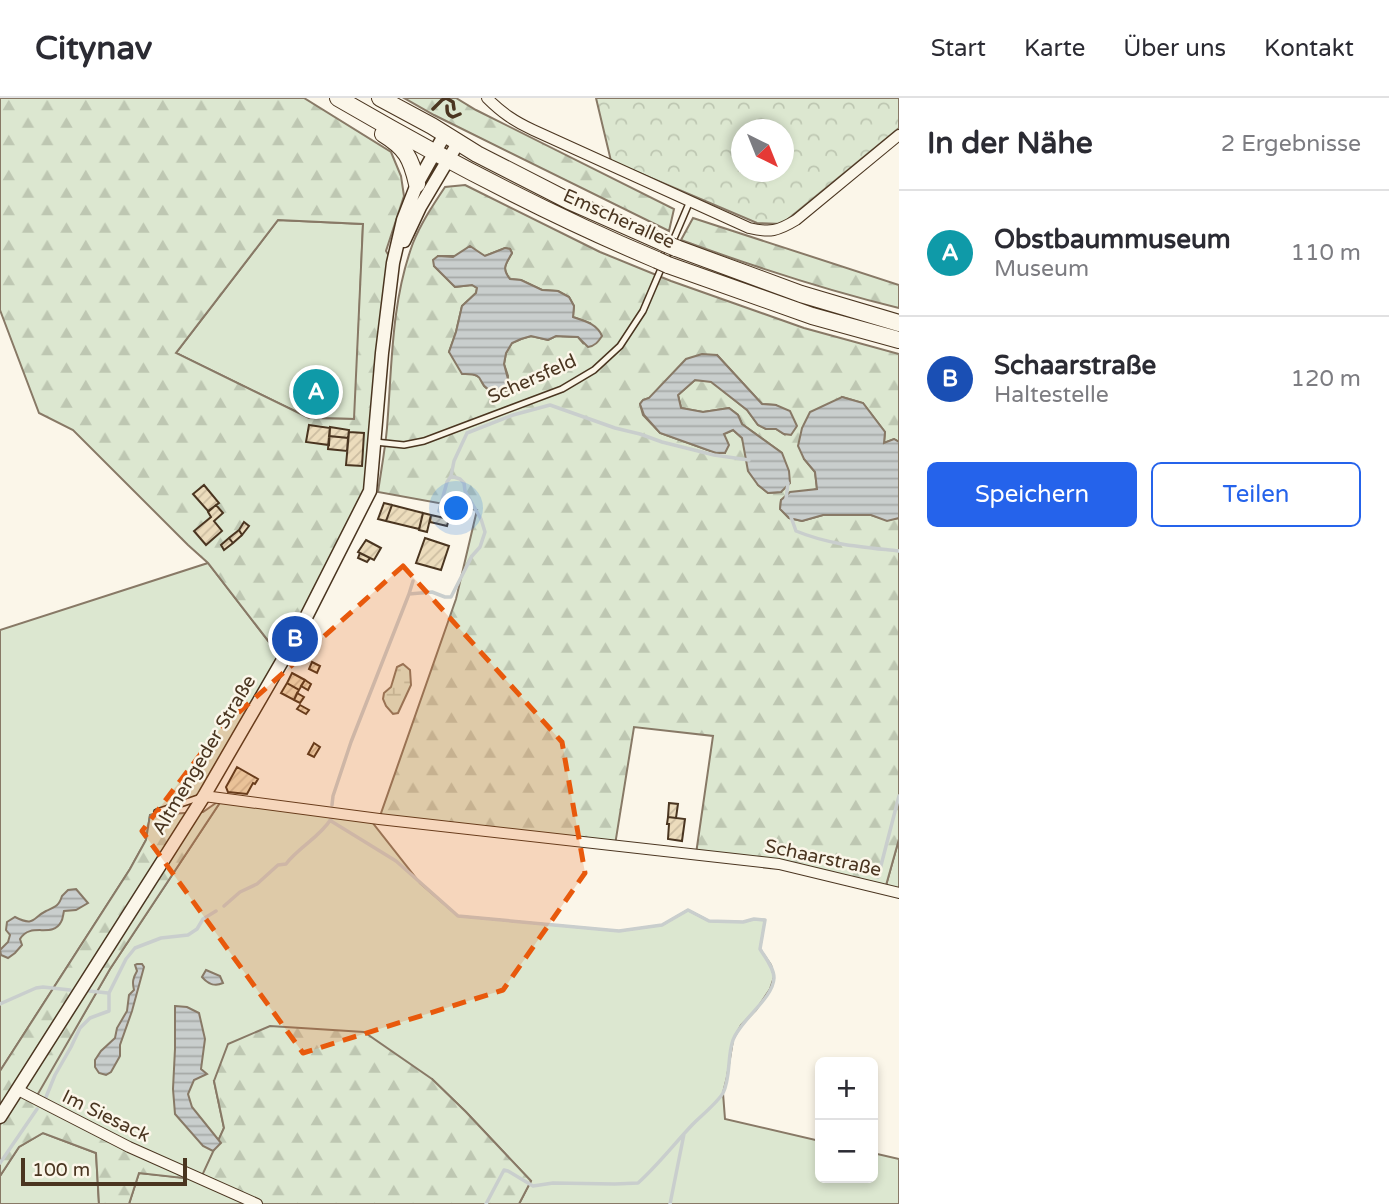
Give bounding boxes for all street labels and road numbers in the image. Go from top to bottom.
street label: Emscherallee [560,185,678,253]
street label: Schersfeld [484,350,580,408]
street label: Altmengeder Straße [148,671,260,839]
street label: Schaarstraße [763,835,883,881]
street label: Im Siesack [59,1085,153,1147]

